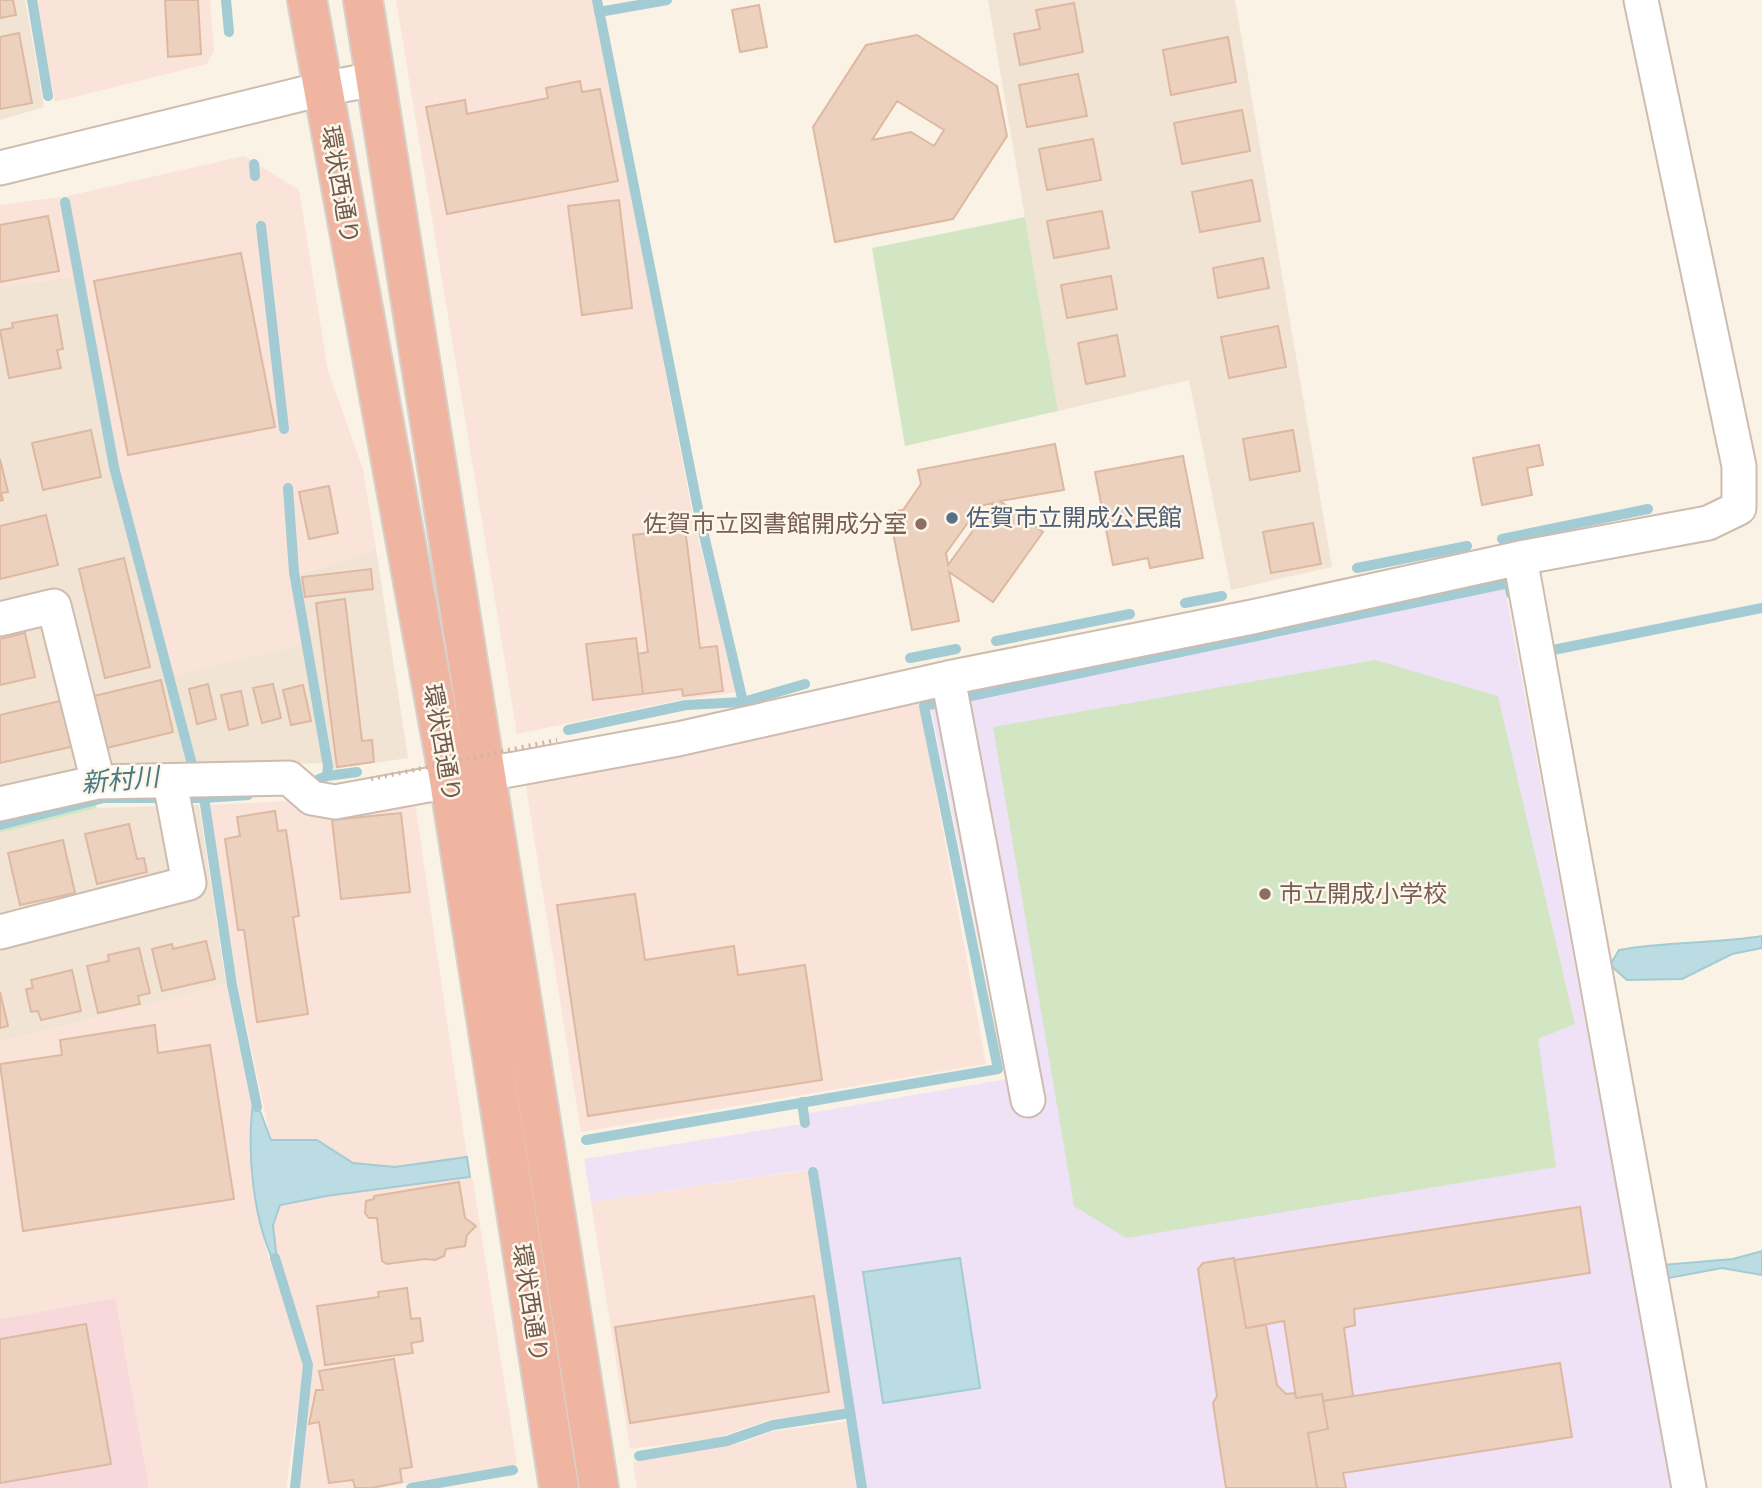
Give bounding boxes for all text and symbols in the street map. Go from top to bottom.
street label: 環状西通り [315,123,366,247]
place label: 佐賀市立開成公民館 [966,502,1182,533]
place label: 佐賀市立図書館開成分室 [643,508,907,539]
marker: 佐賀市立開成公民館 [944,510,960,526]
marker: 佐賀市立図書館開成分室 [913,516,929,532]
street label: 環状西通り [417,681,468,805]
water label: 新村川 [80,759,163,800]
place label: 市立開成小学校 [1279,878,1447,909]
marker: 市立開成小学校 [1257,886,1273,902]
street label: 環状西通り [506,1241,555,1365]

